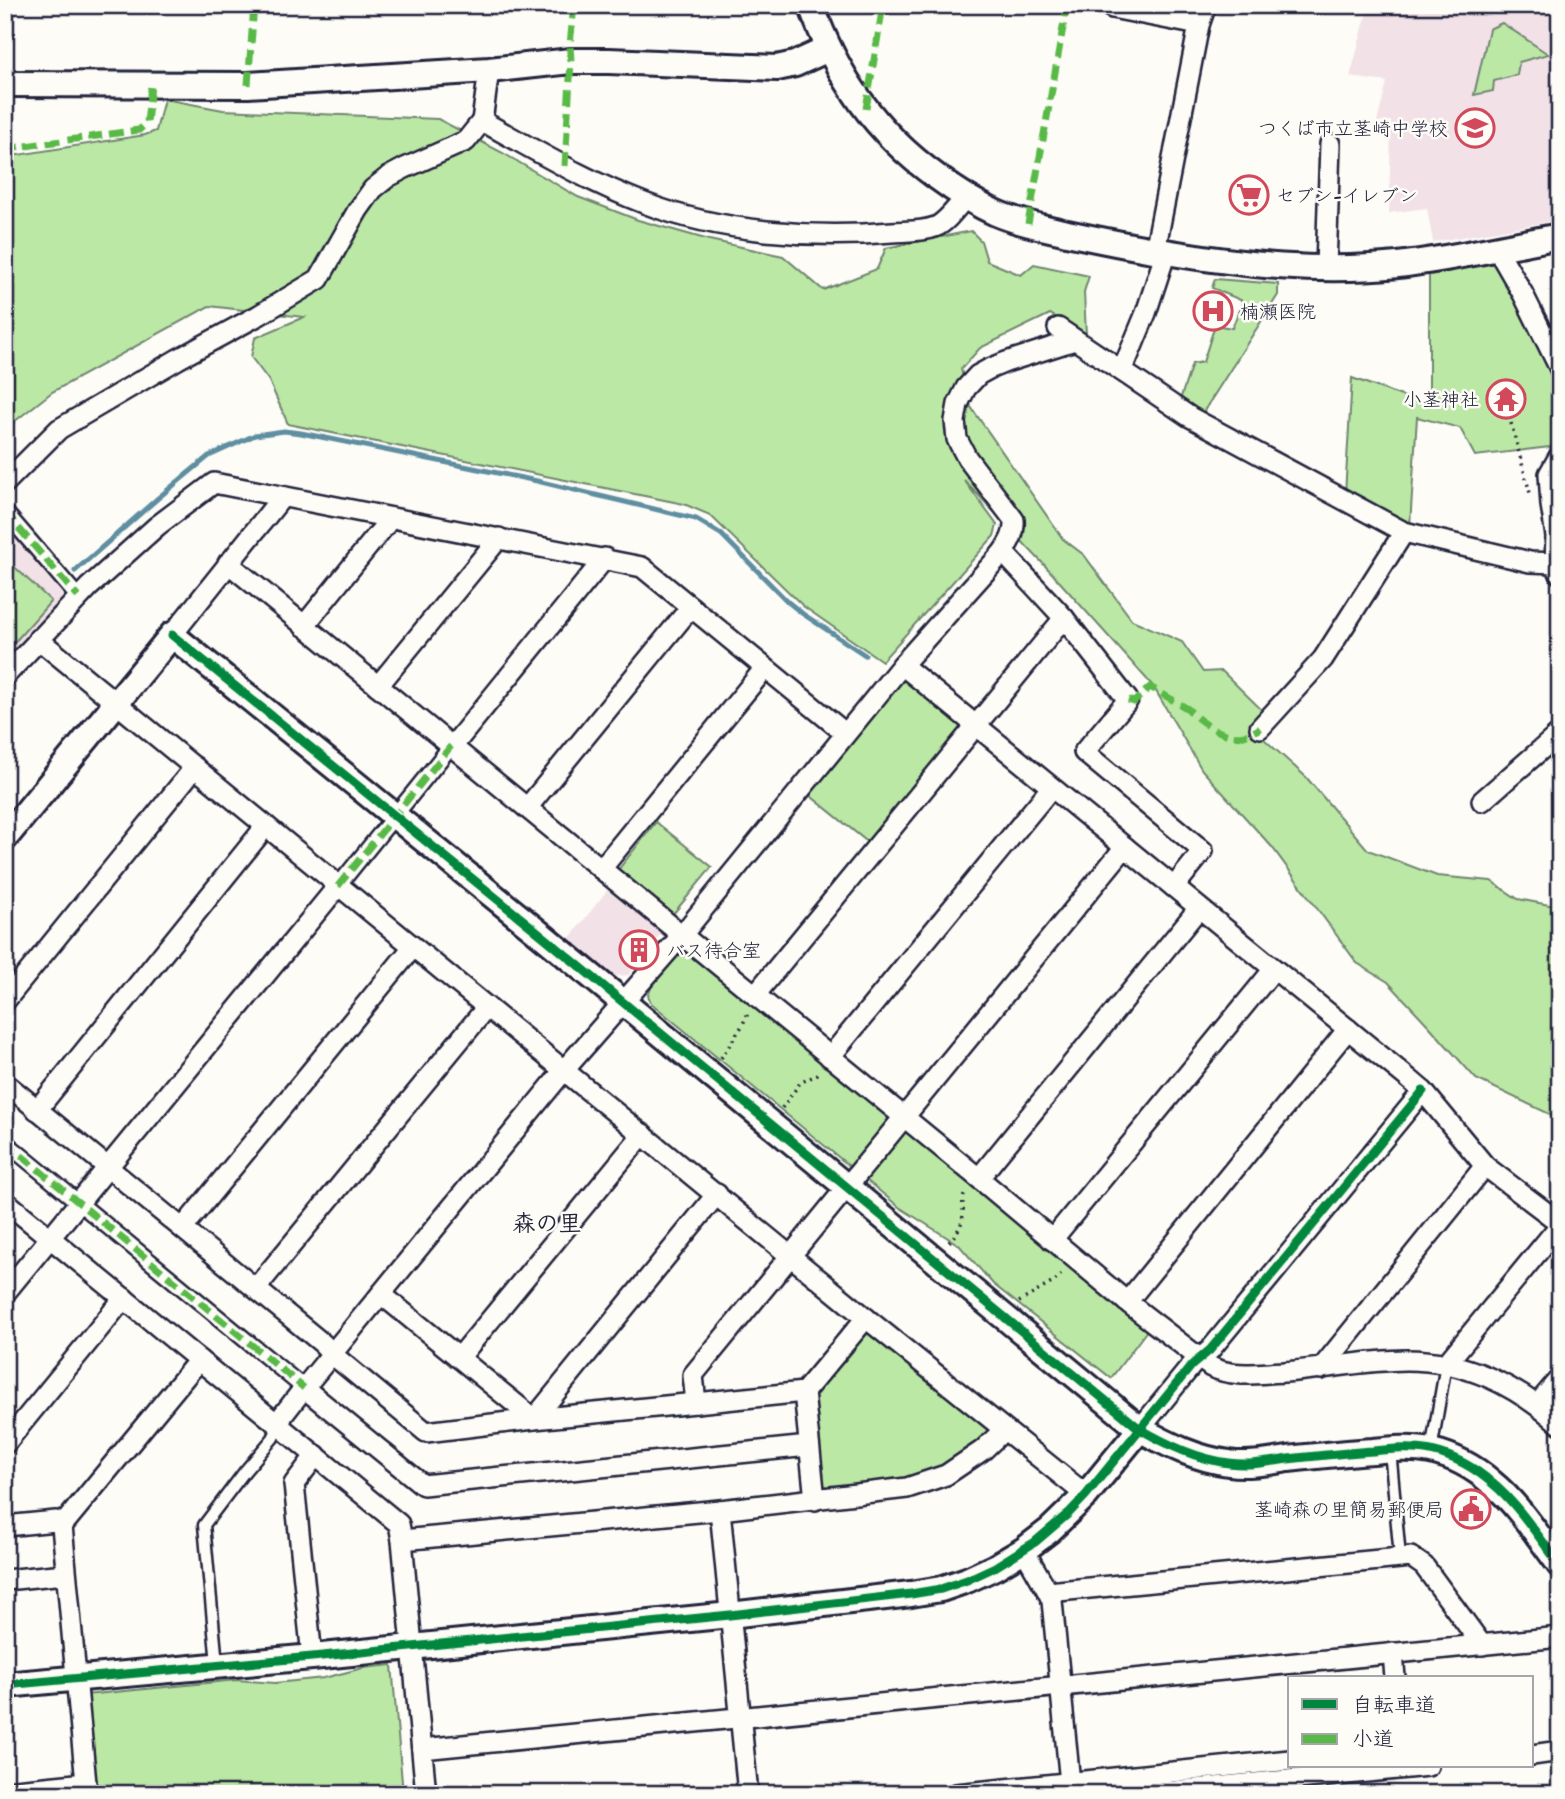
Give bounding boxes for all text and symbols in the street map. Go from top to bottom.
school or university icon: つくば市立茎崎中学校 [1454,107,1496,149]
place label: つくば市立茎崎中学校 [1258,112,1448,145]
supermarket icon: セブン-イレブン [1228,174,1270,216]
place label: セブン-イレブン [1276,179,1418,212]
hospital icon: 楠瀬医院 [1192,290,1234,332]
place label: 楠瀬医院 [1240,295,1316,328]
temple icon: 小茎神社 [1485,378,1527,420]
place label: 小茎神社 [1403,383,1479,416]
building icon: バス待合室 [618,929,660,971]
place label: バス待合室 [666,934,761,967]
district label: 森の里 [513,1203,582,1244]
public building icon: 茎崎森の里簡易郵便局 [1450,1488,1492,1530]
place label: 茎崎森の里簡易郵便局 [1254,1493,1444,1526]
legend [1288,1676,1534,1768]
text: 自転車道 [1352,1686,1436,1724]
text: 小道 [1352,1720,1394,1758]

